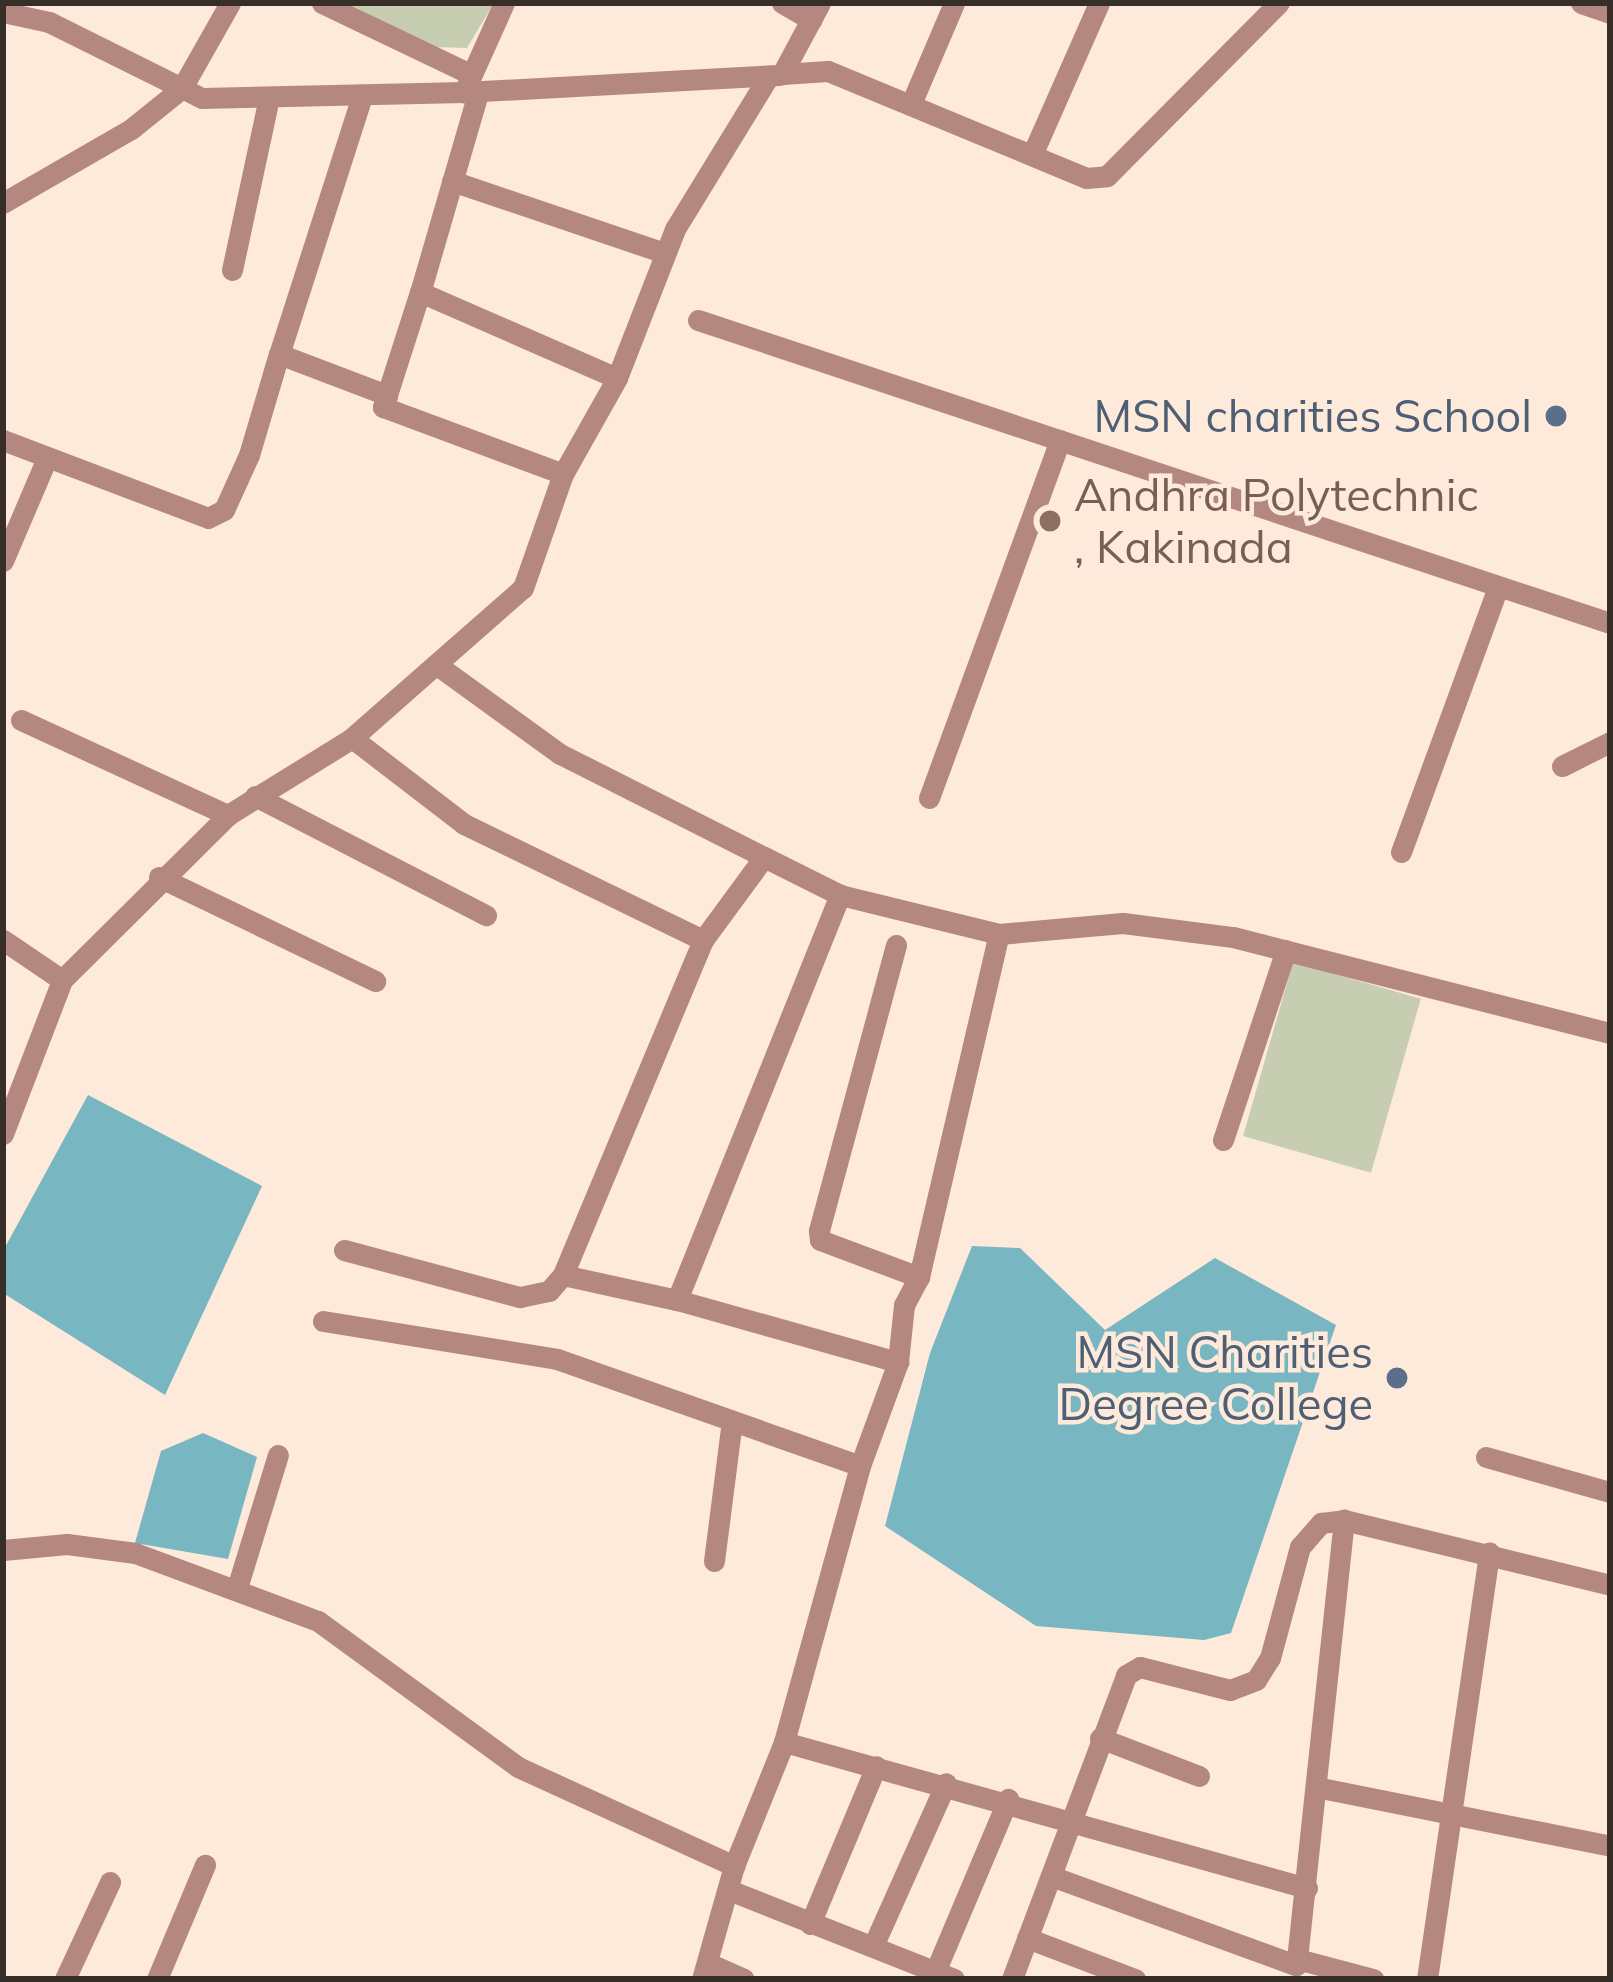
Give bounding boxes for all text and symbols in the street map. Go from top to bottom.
place label: MSN charities School [1094,389,1532,443]
marker: MSN charities School [1543,403,1569,429]
place label: Andhra Polytechnic , Kakinada [1074,468,1479,574]
marker: Andhra Polytechnic , Kakinada [1037,508,1063,534]
place label: MSN Charities Degree College [1059,1325,1373,1431]
marker: MSN Charities Degree College [1384,1365,1410,1391]

